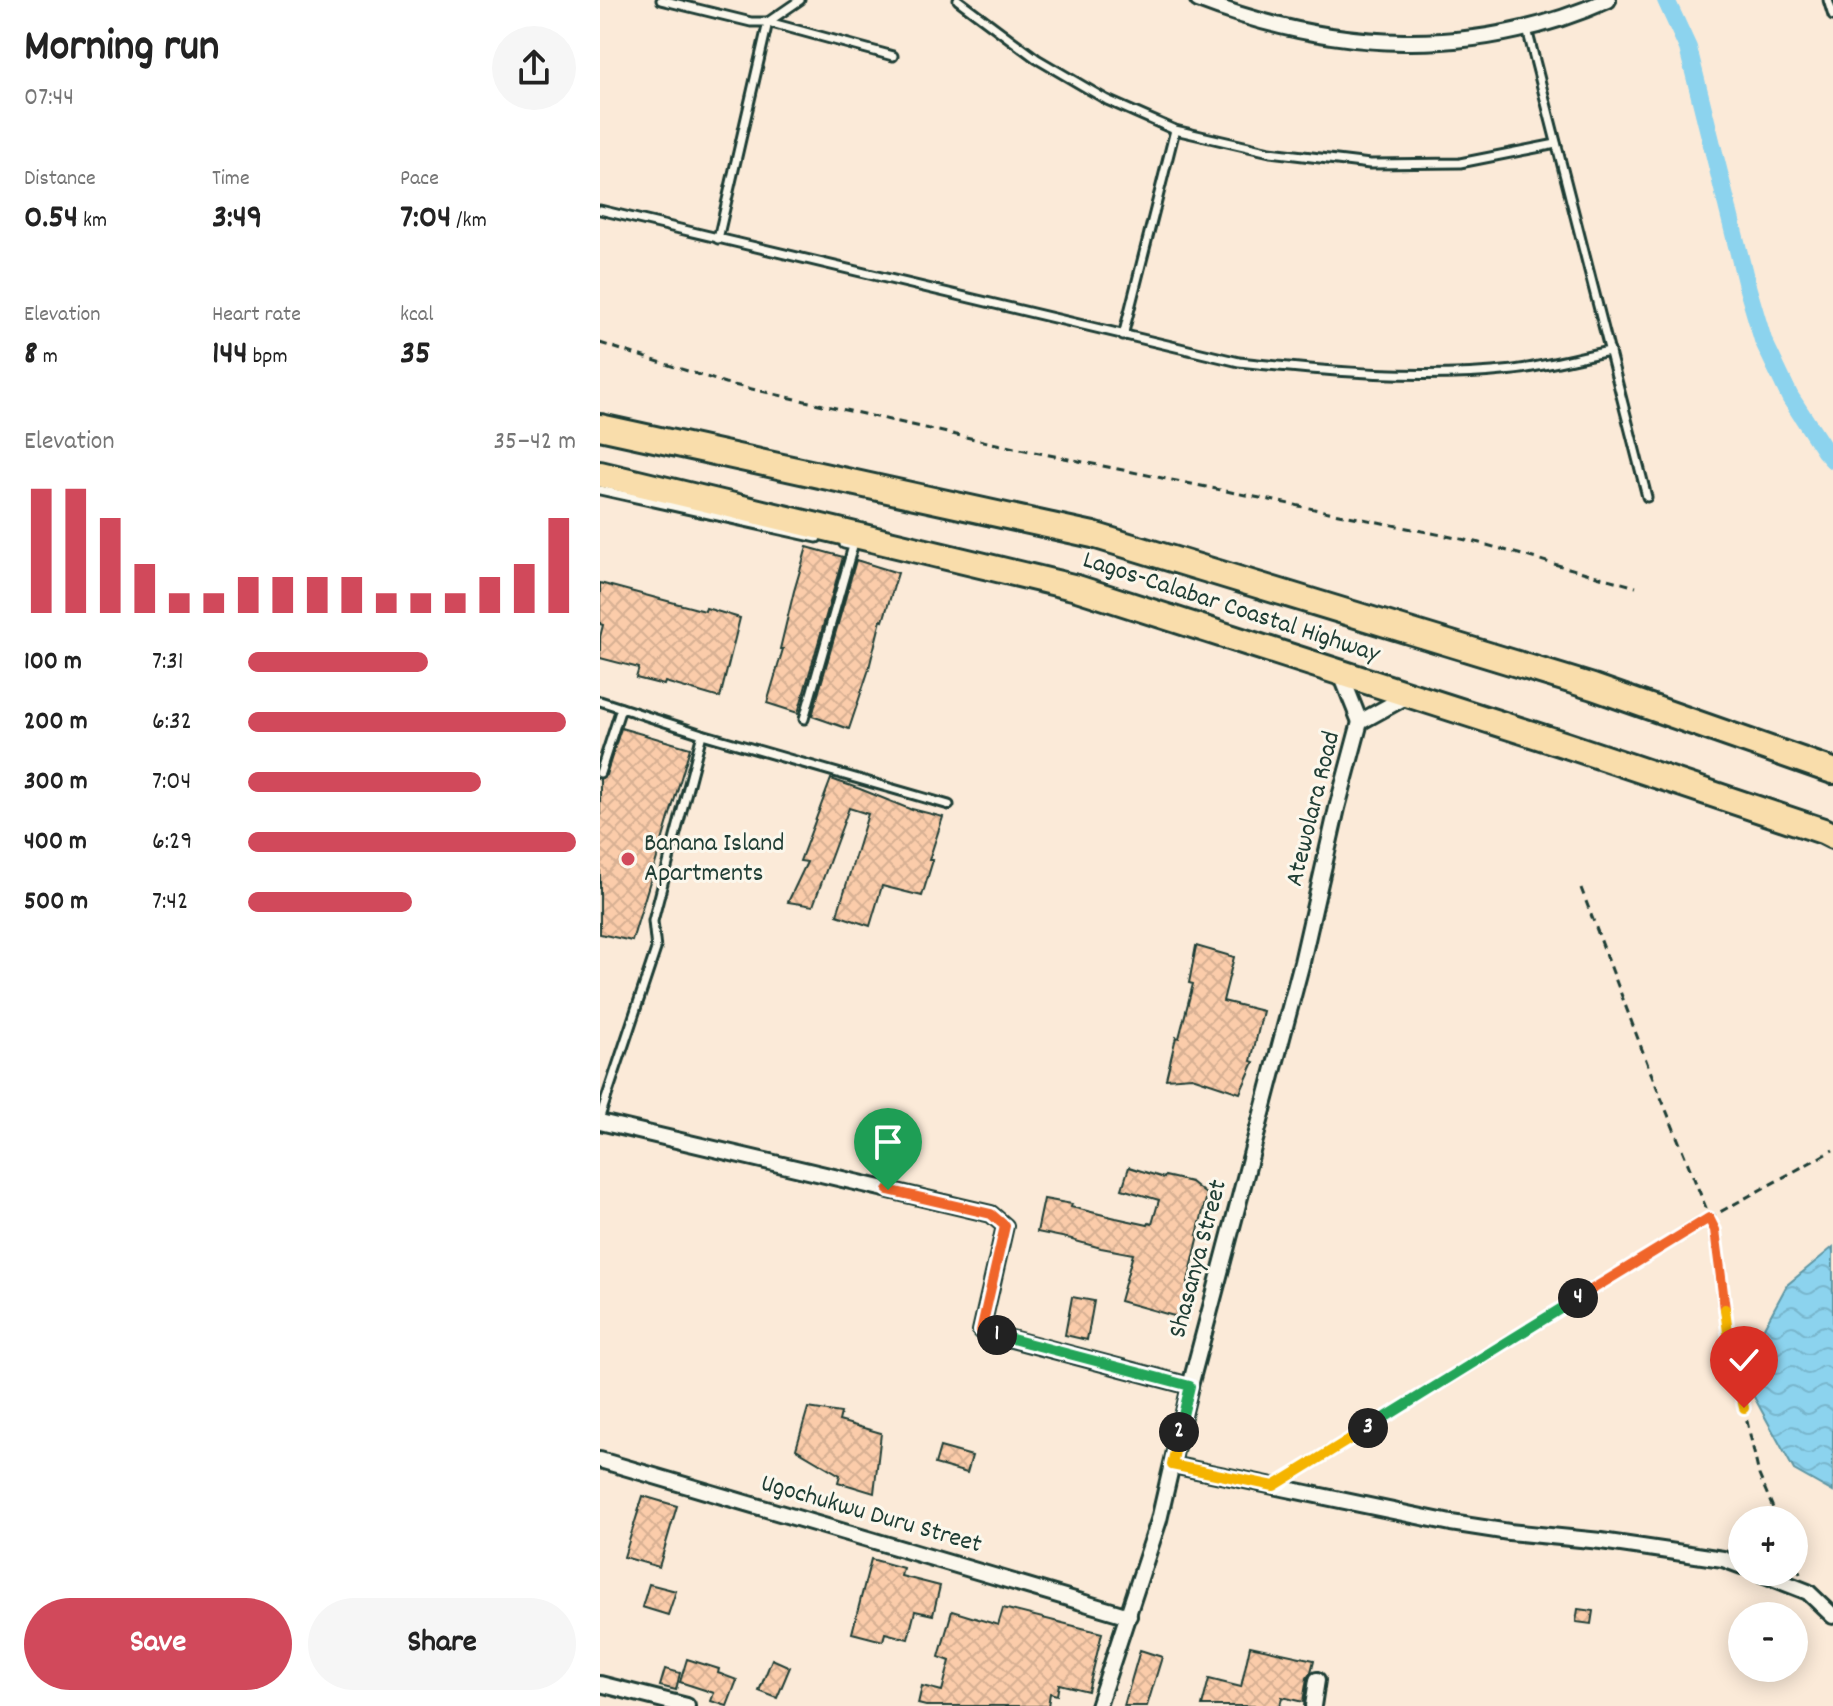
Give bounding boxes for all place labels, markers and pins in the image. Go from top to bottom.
place label: Banana Island Apartments [644,826,784,893]
marker: Banana Island Apartments [619,850,637,868]
pin [854,1108,922,1190]
pin: 4 [1558,1278,1598,1318]
pin: 1 [977,1315,1017,1355]
pin [1710,1326,1778,1408]
pin: 3 [1348,1408,1388,1448]
pin: 2 [1159,1412,1199,1452]

